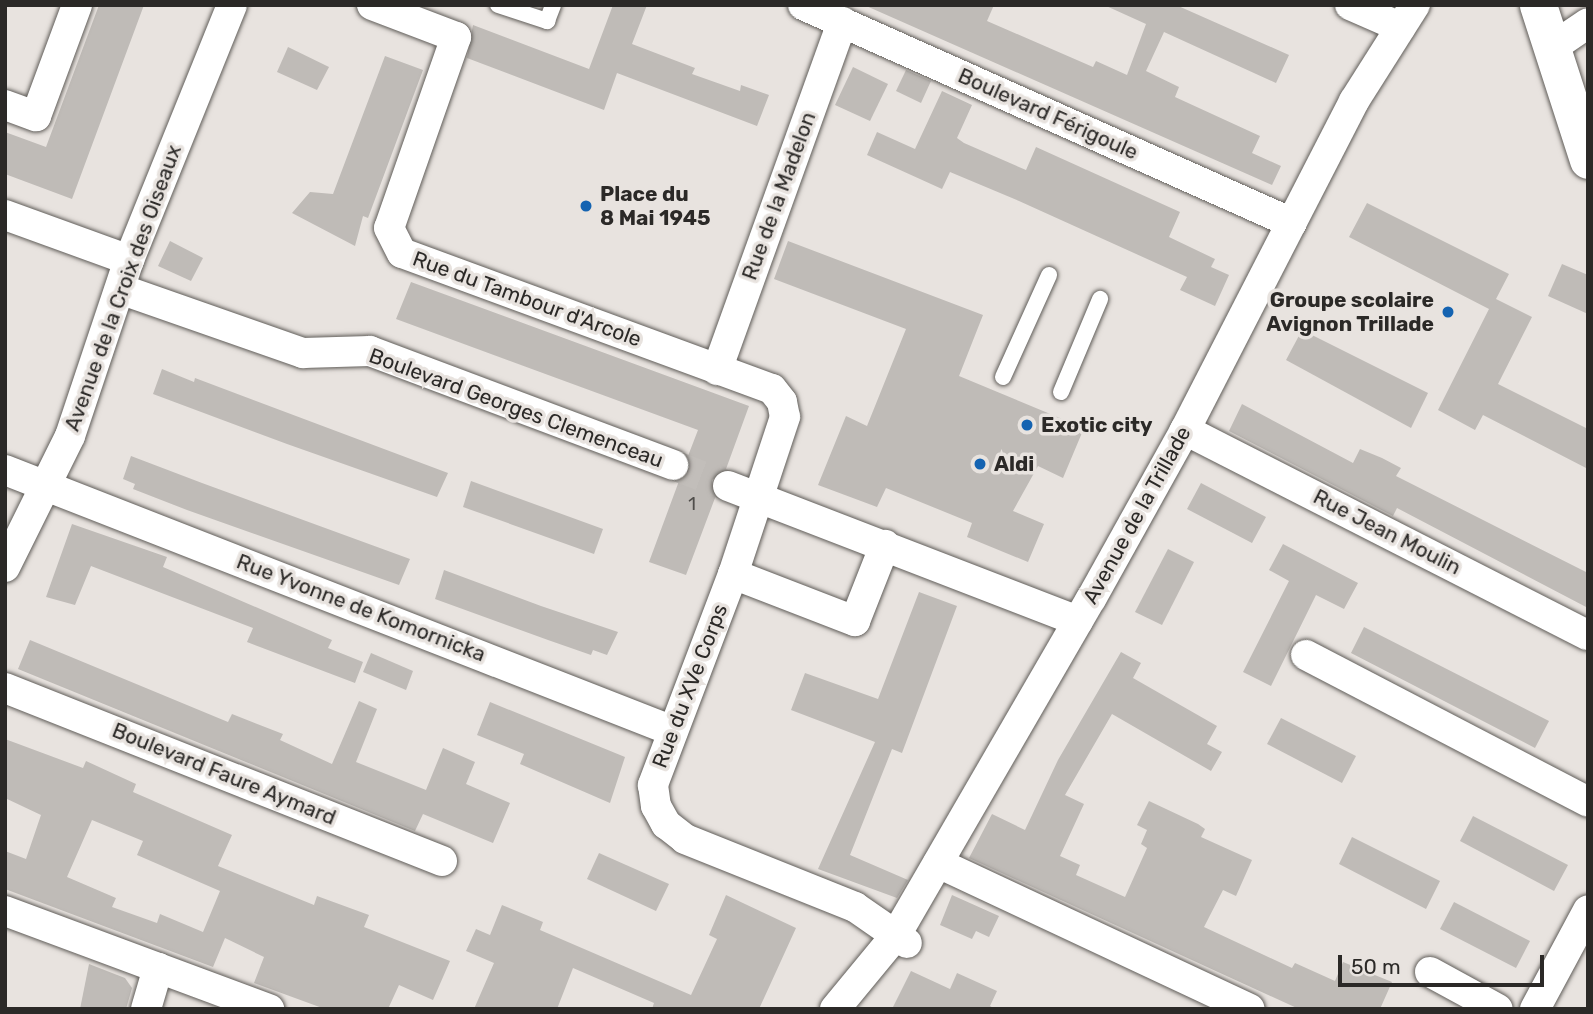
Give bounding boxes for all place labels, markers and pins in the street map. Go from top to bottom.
place label: Place du 8 Mai 1945 [600,181,711,231]
marker: Place du 8 Mai 1945 [578,198,594,214]
place label: Groupe scolaire Avignon Trillade [1266,287,1434,337]
marker: Groupe scolaire Avignon Trillade [1440,304,1456,320]
place label: Exotic city [1041,412,1153,438]
marker: Exotic city [1019,417,1035,433]
place label: Aldi [994,451,1034,477]
marker: Aldi [972,456,988,472]

